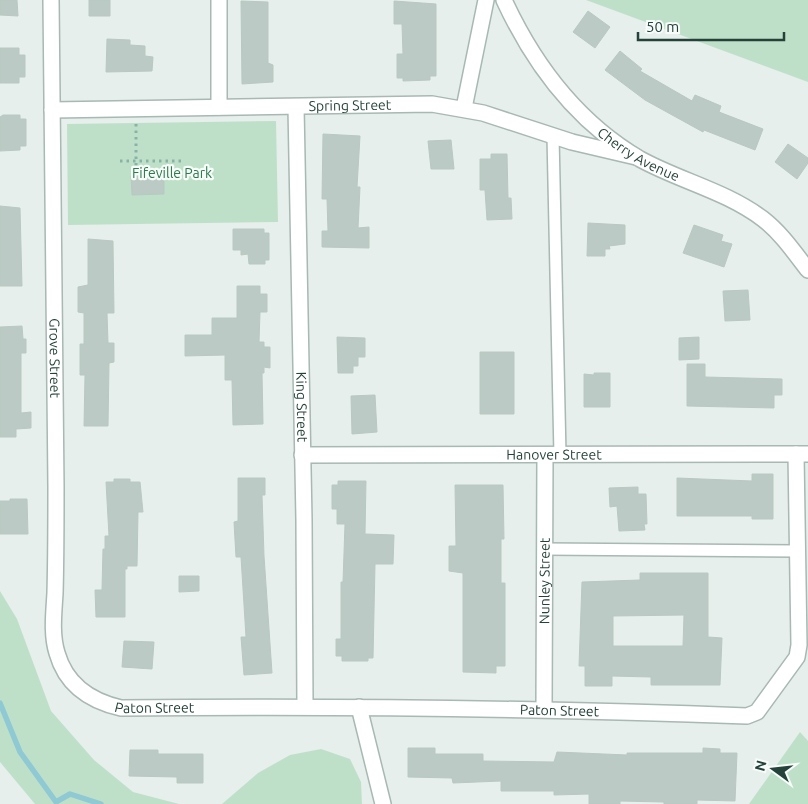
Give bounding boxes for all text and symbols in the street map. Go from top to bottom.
scale bar [638,10,784,42]
text: 50 m [646,18,679,35]
street label: Spring Street [308,97,392,114]
street label: Cherry Avenue [594,124,682,184]
park label: Fifeville Park [132,165,212,181]
street label: Grove Street [46,318,63,398]
street label: King Street [293,371,311,443]
street label: Hanover Street [506,446,602,463]
street label: Nunley Street [536,537,553,624]
street label: Paton Street [113,699,195,716]
street label: Paton Street [520,702,600,719]
north arrow [748,744,798,794]
text: N [751,759,770,773]

